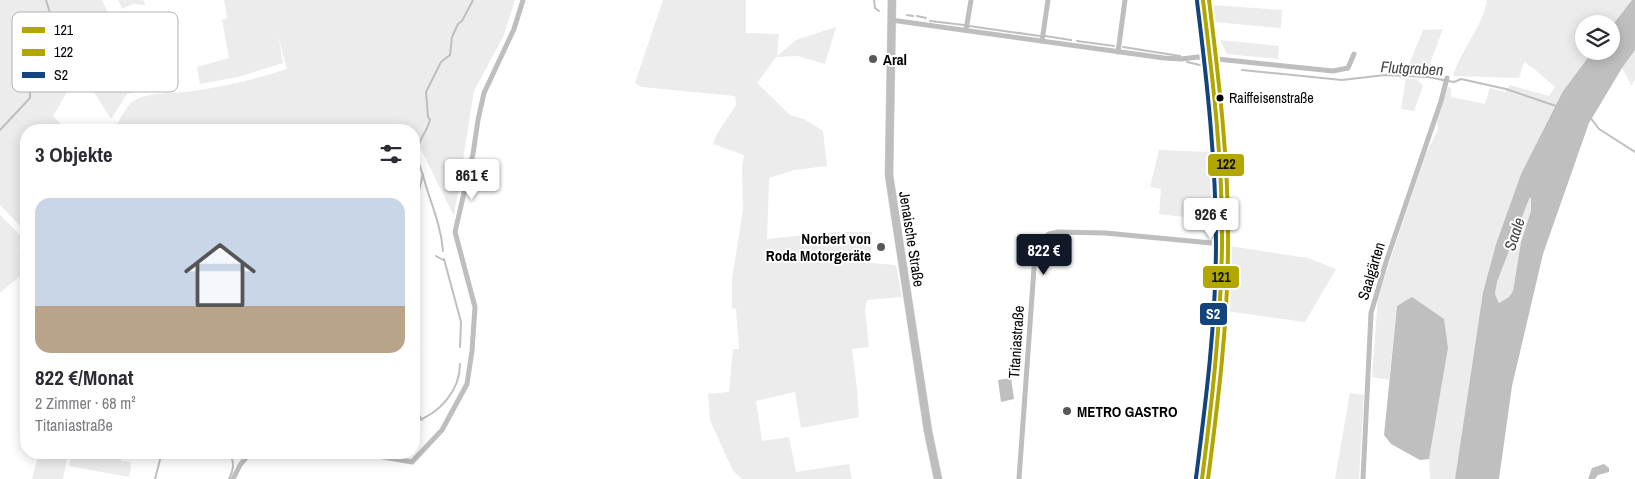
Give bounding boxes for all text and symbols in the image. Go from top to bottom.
legend [12,12,178,92]
map controls [1575,15,1620,60]
button: layers [1575,15,1620,60]
text: 121 [54,21,74,39]
text: 122 [54,43,73,61]
place label: Aral [883,49,907,70]
marker: Aral [867,53,879,65]
water label: Flutgraben [1380,55,1444,81]
text: S2 [54,66,68,84]
place label: Raiffeisenstraße [1229,89,1314,107]
marker: Raiffeisenstraße [1215,93,1225,103]
text: 3 Objekte [35,140,113,169]
icon: filters [377,140,405,168]
line badge: 122 [1207,153,1245,177]
text: 122 [1216,155,1236,173]
pin: 861 € [437,158,507,201]
text: 861 € [456,164,488,186]
street label: Jenaische Straße [894,190,930,288]
pin: 926 € [1176,198,1246,240]
text: 926 € [1195,203,1227,225]
water label: Saale [1498,215,1530,253]
place label: Norbert von Roda Motorgeräte [766,228,871,266]
icon: home [175,230,265,320]
pin: 822 € [1009,234,1079,276]
text: 822 € [1028,239,1060,261]
street label: Saalgärten [1352,239,1390,303]
marker: Norbert von Roda Motorgeräte [875,241,887,253]
line badge: 121 [1202,265,1240,289]
text: 121 [1211,268,1231,286]
line badge: S2 [1199,302,1228,326]
street label: Titaniastraße [1003,305,1029,379]
text: S2 [1206,305,1220,323]
text: 822 €/Monat [35,363,134,392]
text: 2 Zimmer · 68 m² [35,392,136,414]
place label: METRO GASTRO [1077,401,1178,422]
marker: METRO GASTRO [1061,405,1073,417]
text: Titaniastraße [35,414,113,436]

